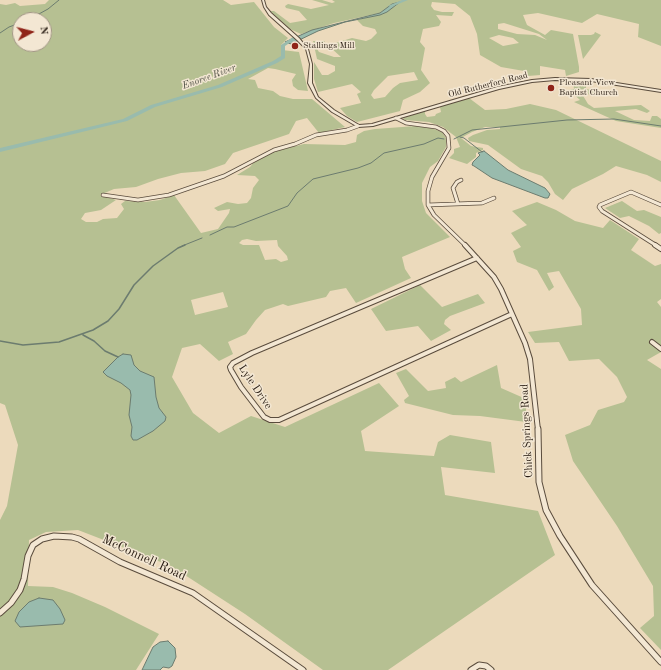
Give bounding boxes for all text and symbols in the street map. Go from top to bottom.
north arrow [12,12,52,52]
text: N [37,26,49,35]
marker: Stallings Mill [290,41,300,51]
place label: Stallings Mill [303,41,354,51]
water label: Enoree River [180,62,238,92]
street label: Old Rutherford Road [447,70,529,100]
place label: Pleasant View Baptist Church [559,78,618,99]
marker: Pleasant View Baptist Church [546,83,556,93]
street label: Lyle Drive [235,362,275,412]
street label: Chick Springs Road [518,384,536,478]
street label: McConnell Road [99,532,189,584]

